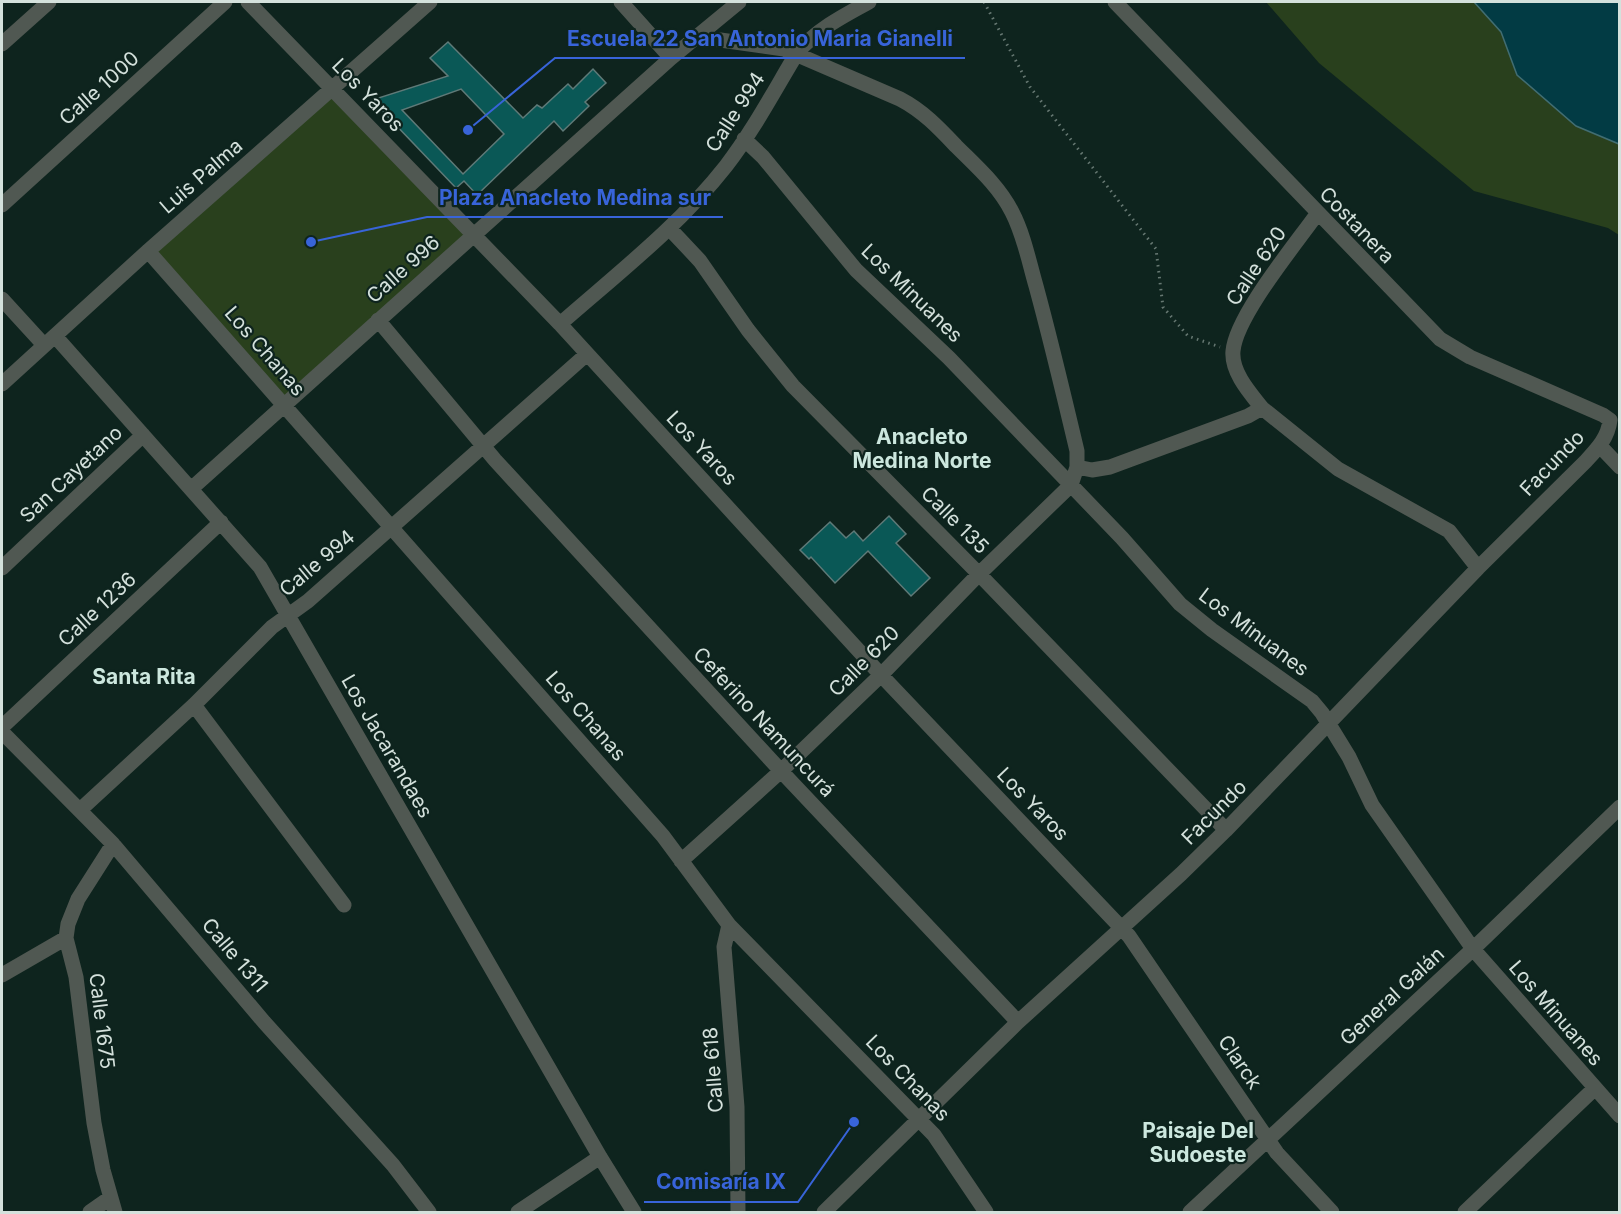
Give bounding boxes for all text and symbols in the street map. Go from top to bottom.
callout: Escuela 22 San Antonio Maria Gianelli [555,19,965,58]
text: Escuela 22 San Antonio Maria Gianelli [567,26,953,51]
street label: Calle 1000 [54,46,144,130]
street label: Los Yaros [327,53,409,137]
street label: Calle 994 [700,67,770,157]
street label: Luis Palma [155,134,247,218]
callout: Plaza Anacleto Medina sur [427,178,723,217]
street label: Costanera [1315,182,1399,268]
text: Plaza Anacleto Medina sur [439,185,712,210]
street label: Calle 620 [1221,222,1291,310]
street label: Calle 996 [362,230,444,308]
street label: Los Minuanes [856,239,968,347]
street label: Los Chanas [220,301,310,401]
street label: Los Yaros [662,406,742,490]
street label: San Cayetano [15,420,127,528]
district label: Anacleto Medina Norte [852,424,992,473]
street label: Facundo [1515,425,1589,501]
street label: Calle 135 [916,481,994,559]
street label: Calle 994 [275,525,359,601]
street label: Calle 1236 [53,567,141,651]
street label: Los Minuanes [1194,583,1314,681]
street label: Calle 620 [824,621,904,701]
street label: Ceferino Namuncurá [688,642,840,802]
district label: Santa Rita [92,664,196,689]
street label: Los Chanas [541,666,631,766]
street label: Los Jacarandaes [336,670,438,822]
street label: Los Yaros [992,762,1074,846]
street label: Facundo [1177,775,1251,849]
street label: Calle 1311 [197,913,273,997]
street label: General Galán [1335,942,1449,1050]
street label: Los Minuanes [1504,956,1608,1070]
street label: Calle 1675 [84,972,120,1070]
street label: Calle 618 [698,1026,728,1114]
street label: Los Chanas [861,1030,955,1126]
street label: Clarck [1213,1030,1267,1094]
district label: Paisaje Del Sudoeste [1142,1118,1254,1167]
callout: Comisaría IX [644,1163,798,1202]
text: Comisaría IX [656,1169,786,1194]

